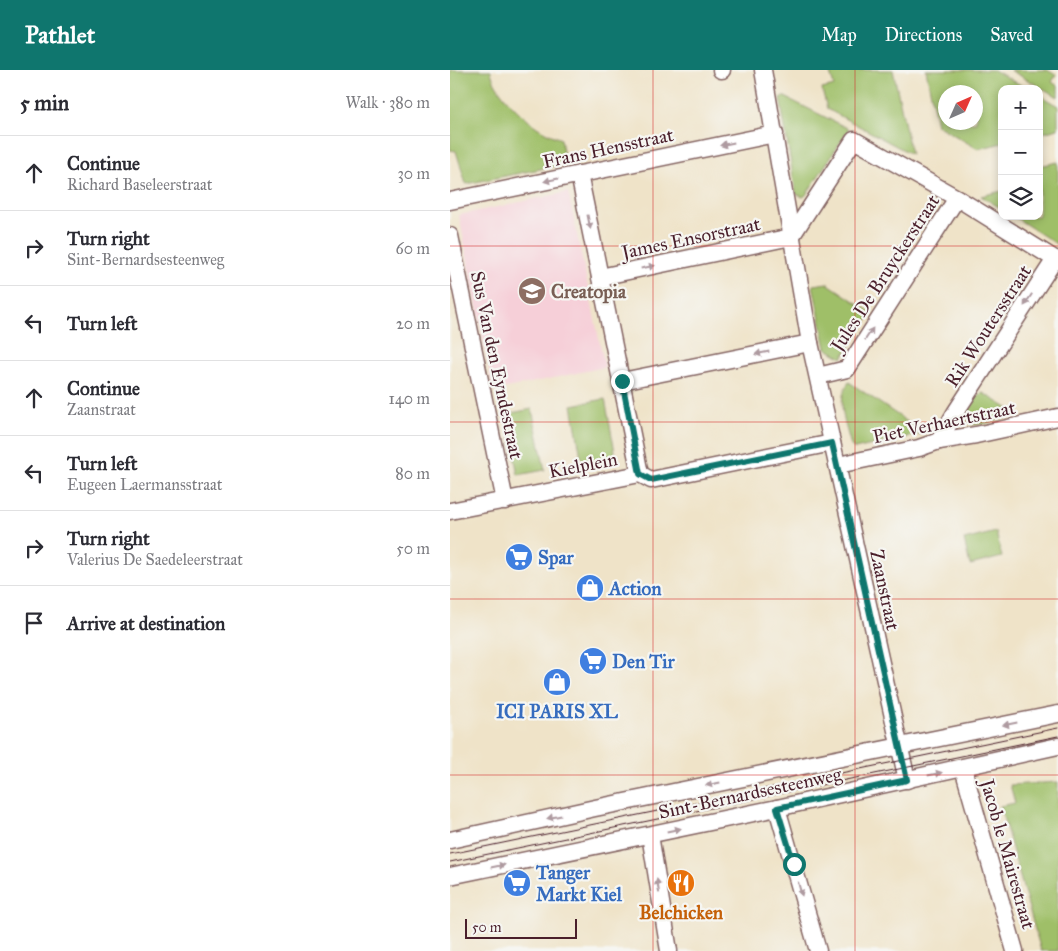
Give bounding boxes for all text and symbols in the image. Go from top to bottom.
text: Pathlet [25,20,95,50]
text: Map [821,24,857,46]
text: Directions [885,24,962,46]
text: Saved [990,24,1033,46]
north arrow [938,85,983,130]
map controls [998,85,1043,220]
button: + [998,85,1043,130]
text: 5 min [20,90,69,116]
text: Walk · 380 m [346,93,430,112]
street label: Frans Hensstraat [540,123,676,173]
button: − [998,130,1043,175]
one-way arrow [720,140,735,148]
text: Continue [67,152,140,175]
icon: ahead [20,159,48,187]
text: 30 m [397,164,430,183]
text: Richard Baseleerstraat [67,175,213,194]
button: layers [998,175,1043,220]
one-way arrow [543,176,558,184]
street label: Jules De Bruyckerstraat [825,190,945,358]
street label: James Ensorstraat [618,212,763,265]
one-way arrow [585,214,593,230]
text: Turn right [67,227,150,250]
icon: right [20,234,48,262]
text: 60 m [396,239,430,258]
text: Sint-Bernardsesteenweg [67,250,224,269]
street label: Rik Woutersstraat [940,260,1036,391]
one-way arrow [640,263,655,271]
street label: Sus Van den Eyndestraat [466,269,528,461]
school or university icon: Creatopia [517,276,547,306]
place label: Creatopia [551,280,627,304]
one-way arrow [1024,293,1033,306]
icon: left [20,309,48,337]
text: Turn left [67,312,137,335]
text: 20 m [396,314,430,333]
one-way arrow [864,328,874,341]
one-way arrow [754,349,770,357]
route end [611,370,634,393]
text: Continue [67,377,140,400]
icon: ahead [20,384,48,412]
text: 140 m [389,389,430,408]
street label: Piet Verhaertstraat [870,396,1018,448]
text: Zaanstraat [67,400,136,419]
street label: Kielplein [547,447,619,483]
text: Turn left [67,452,137,475]
icon: left [20,459,48,487]
text: 80 m [395,464,430,483]
text: Eugeen Laermansstraat [67,475,223,494]
text: Turn right [67,527,150,550]
icon: right [20,534,48,562]
text: 50 m [396,539,430,558]
supermarket icon: Spar [504,542,534,572]
place label: Spar [538,546,574,570]
street label: Zaanstraat [865,548,905,633]
text: Valerius De Saedeleerstraat [67,550,243,569]
shop icon: Action [575,573,605,603]
place label: Action [607,577,662,600]
icon: arrive [20,609,48,637]
text: Arrive at destination [67,612,225,635]
supermarket icon: Den Tir [578,646,608,676]
place label: Den Tir [612,650,676,673]
shop icon: ICI PARIS XL [542,667,572,697]
place label: ICI PARIS XL [496,700,619,723]
one-way arrow [1001,720,1017,728]
street label: Sint-Bernardsesteenweg [656,762,844,825]
one-way arrow [927,770,942,778]
street label: Jacob le Mairestraat [974,775,1040,932]
one-way arrow [705,780,721,788]
one-way arrow [546,813,562,821]
one-way arrow [667,826,682,834]
route start [783,853,806,876]
place label: Tanger Markt Kiel [535,861,623,906]
one-way arrow [490,862,506,870]
supermarket icon: Tanger Markt Kiel [502,868,532,898]
restaurant icon: Belchicken [666,868,696,898]
one-way arrow [654,877,662,893]
one-way arrow [797,882,805,897]
place label: Belchicken [639,901,724,924]
scale bar [465,916,578,939]
text: 50 m [472,919,501,936]

